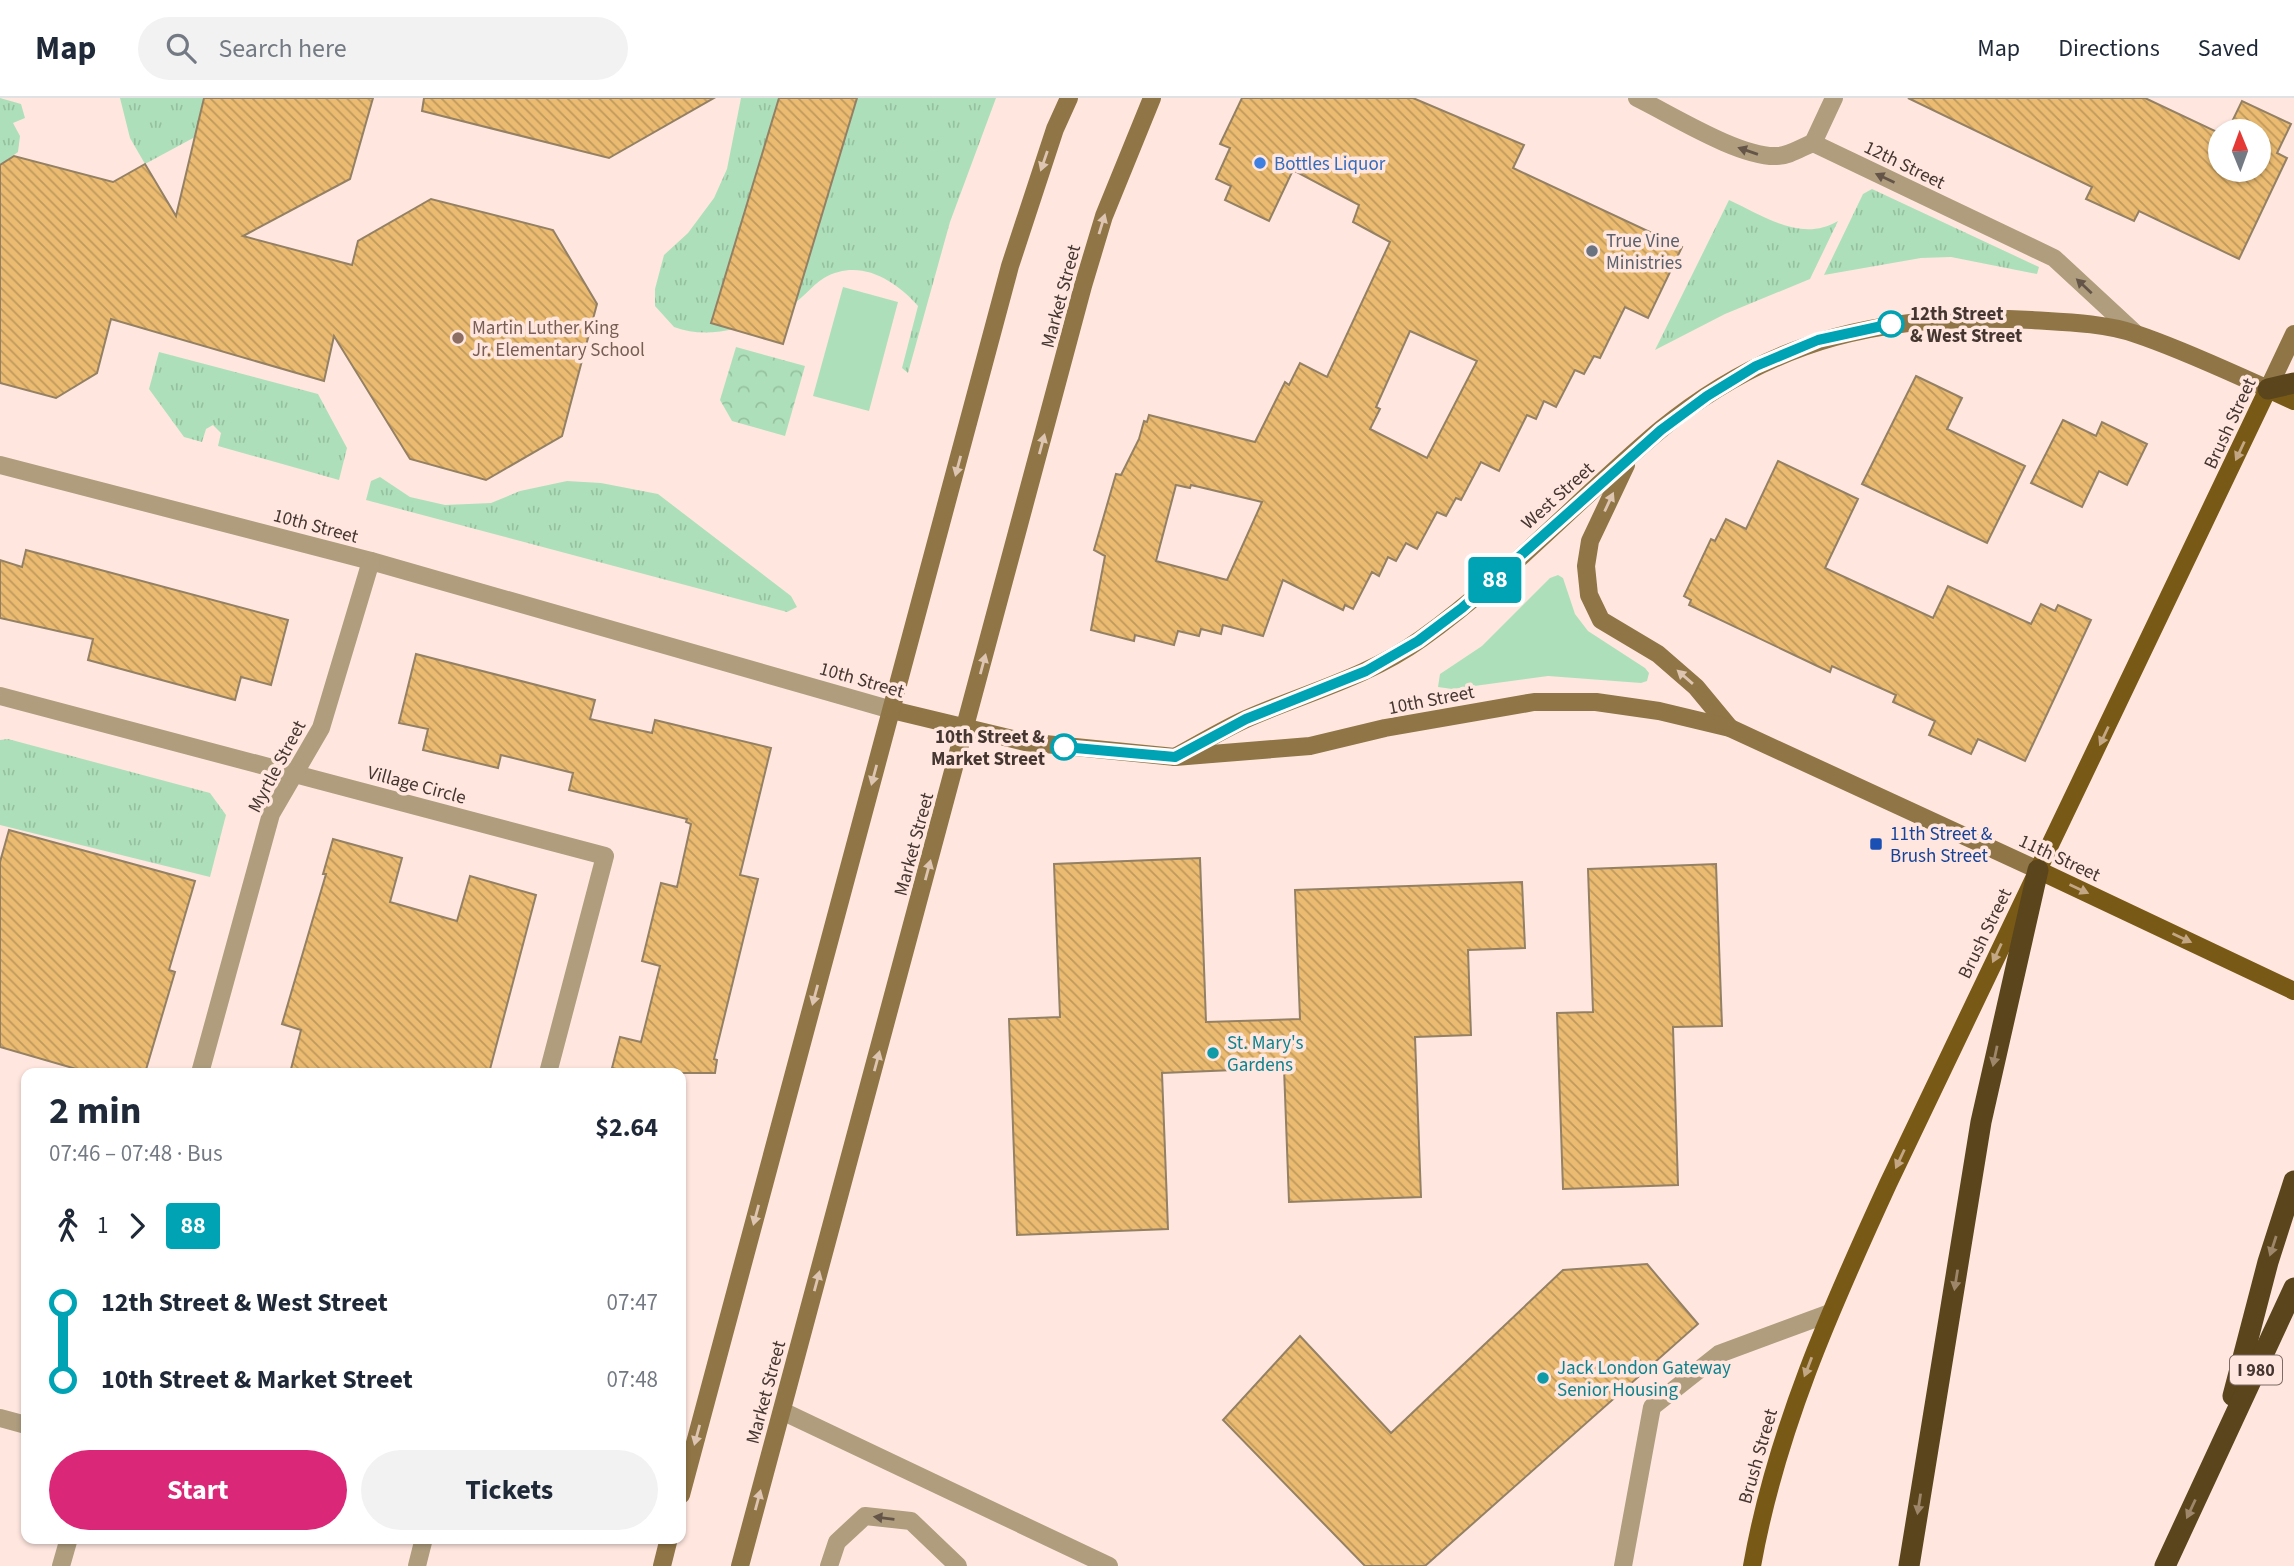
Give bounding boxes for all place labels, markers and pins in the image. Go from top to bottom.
place label: Bottles Liquor [1274,151,1386,178]
marker: Bottles Liquor [1252,155,1268,171]
place label: True Vine Ministries [1606,228,1682,277]
marker: True Vine Ministries [1584,243,1600,259]
place label: 12th Street & West Street [1910,301,2022,350]
marker: 12th Street & West Street [1878,311,1904,337]
place label: Martin Luther King Jr. Elementary School [472,315,645,364]
marker: Martin Luther King Jr. Elementary School [450,330,466,346]
place label: 10th Street & Market Street [931,724,1045,773]
marker: 10th Street & Market Street [1051,734,1077,760]
place label: 11th Street & Brush Street [1890,821,1993,870]
marker: 11th Street & Brush Street [1868,836,1884,852]
place label: St. Mary's Gardens [1227,1030,1303,1079]
marker: St. Mary's Gardens [1205,1045,1221,1061]
place label: Jack London Gateway Senior Housing [1557,1355,1731,1404]
marker: Jack London Gateway Senior Housing [1535,1370,1551,1386]

